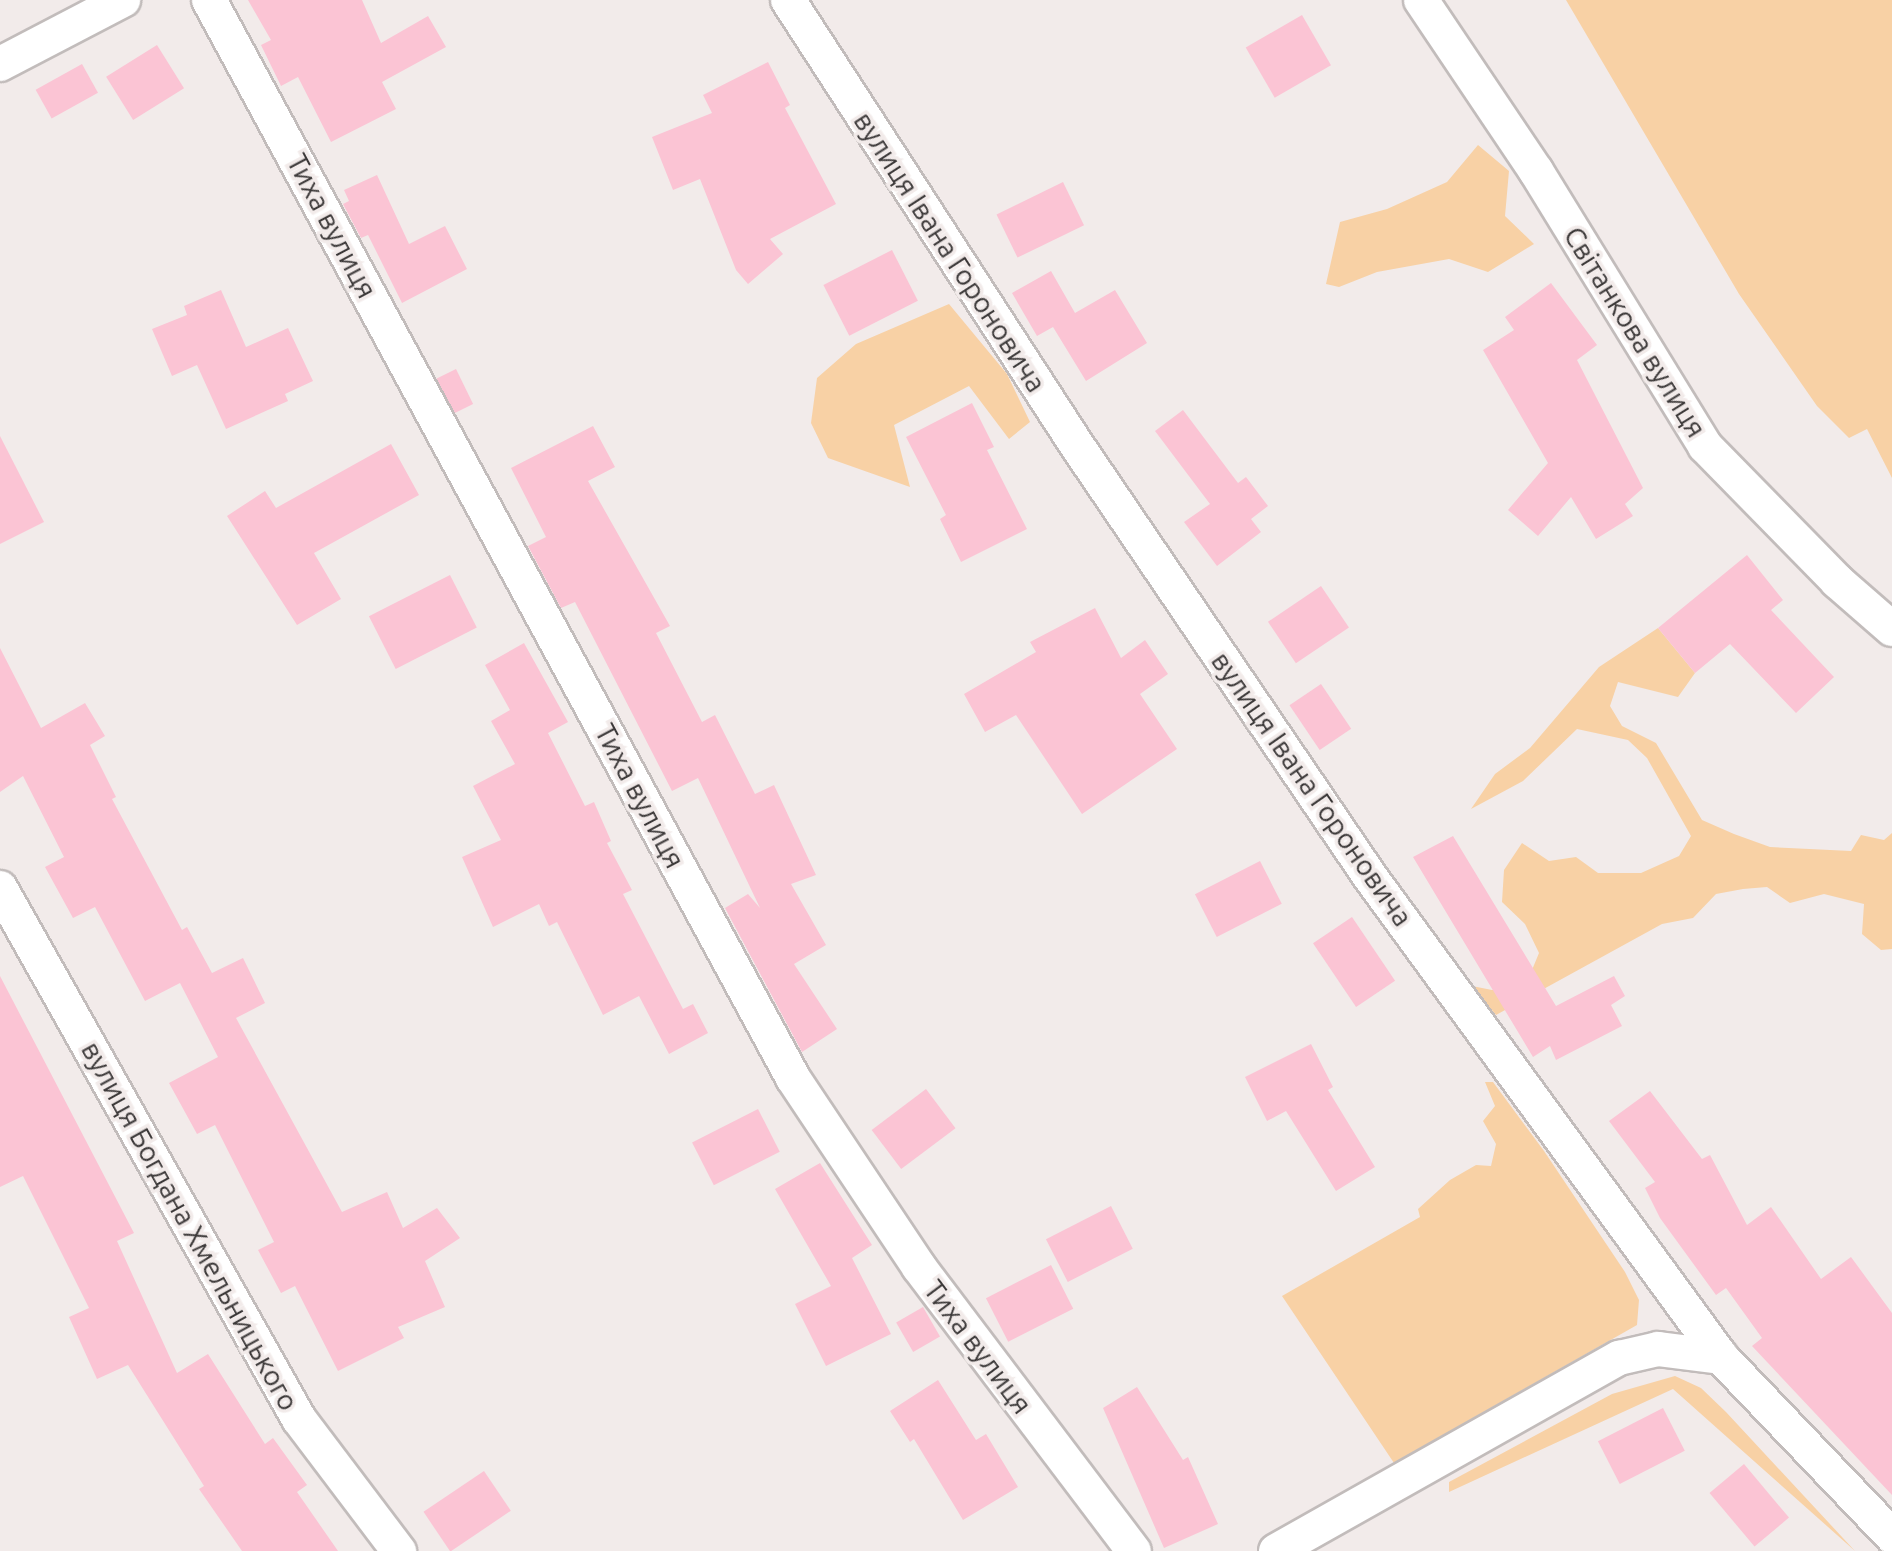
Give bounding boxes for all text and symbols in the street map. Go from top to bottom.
street label: вулиця Івана Гороновича [847,106,1053,398]
street label: Тиха вулиця [280,148,384,304]
street label: Світанкова вулиця [1557,221,1713,443]
street label: вулиця Івана Гороновича [1204,645,1420,933]
street label: Тиха вулиця [588,718,692,874]
street label: вулиця Богдана Хмельницького [74,1036,306,1416]
street label: Тиха вулиця [917,1274,1039,1420]

